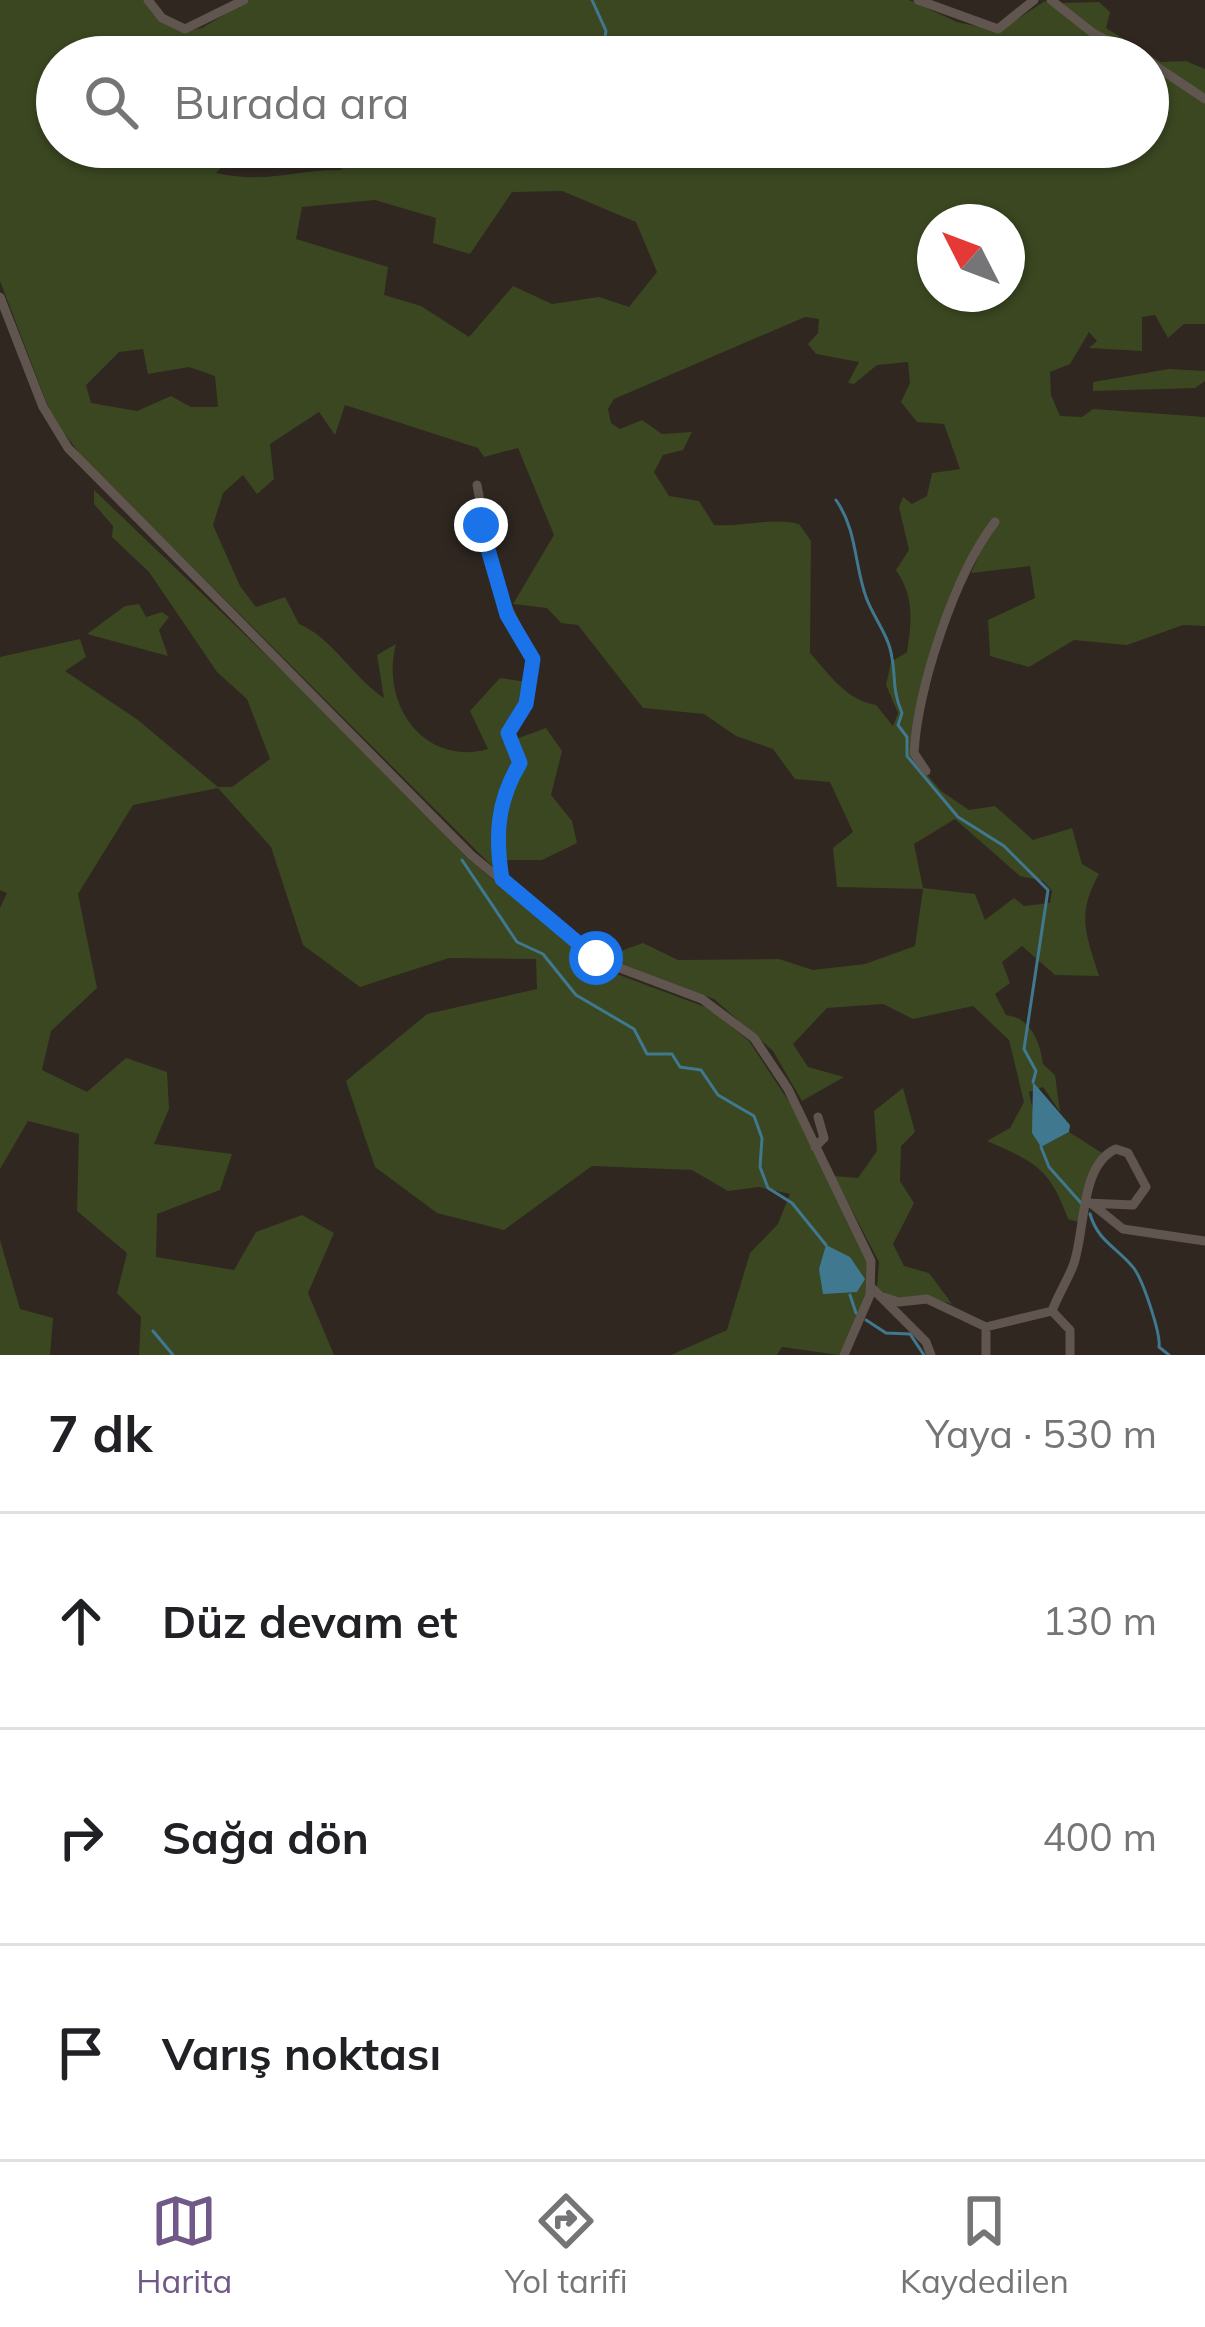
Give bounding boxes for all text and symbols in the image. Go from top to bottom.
search box [36,36,1169,168]
icon: search [78,69,144,135]
text: Burada ara [174,74,410,130]
north arrow [917,204,1025,312]
route end [454,498,508,552]
route start [569,931,623,985]
text: 7 dk [48,1401,152,1465]
text: Yaya · 530 m [925,1409,1157,1458]
icon: ahead [48,1588,114,1654]
text: Düz devam et [162,1593,458,1649]
text: 130 m [1042,1596,1157,1645]
icon: right [48,1804,114,1870]
text: Sağa dön [162,1809,369,1865]
text: 400 m [1042,1812,1157,1861]
icon: arrive [48,2020,114,2086]
text: Varış noktası [162,2025,441,2081]
tab: Harita [136,2188,232,2301]
tab: Yol tarifi [505,2188,628,2301]
tab: Kaydedilen [900,2188,1069,2301]

